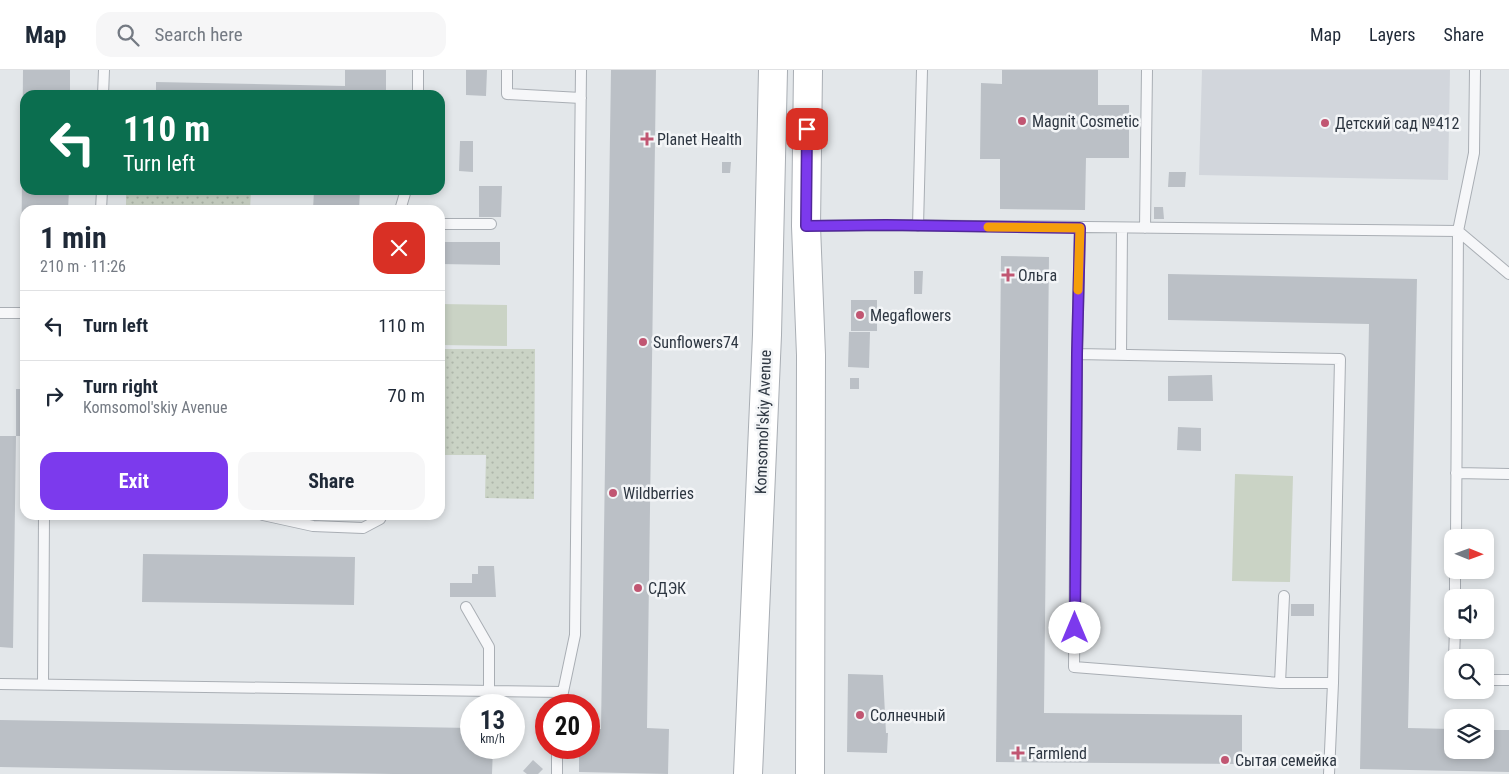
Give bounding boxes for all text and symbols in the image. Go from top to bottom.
search box [96,12,446,57]
text: Map [25,21,66,49]
icon: search [114,21,142,49]
text: Search here [154,23,243,46]
text: Map [1310,24,1341,45]
text: Layers [1369,24,1416,45]
text: Share [1444,24,1484,45]
pin [786,108,828,150]
text: 110 m [123,109,210,150]
icon: left [40,110,105,175]
place label: Magnit Cosmetic [1032,112,1139,131]
place label: Детский сад №412 [1335,114,1459,133]
icon: arrive [793,115,821,143]
marker: Magnit Cosmetic [1016,115,1028,127]
marker: Детский сад №412 [1319,117,1331,129]
place label: Planet Health [657,130,742,149]
marker: Planet Health [641,133,653,145]
text: Turn left [123,151,195,176]
text: 1 min [40,220,107,255]
button: close [373,222,425,274]
text: 210 m · 11:26 [40,257,126,276]
place label: Ольга [1018,266,1057,285]
marker: Ольга [1002,269,1014,281]
place label: Megaflowers [870,306,951,325]
marker: Megaflowers [854,309,866,321]
icon: left [40,312,68,340]
text: Turn left [83,314,148,337]
text: 110 m [378,314,425,337]
place label: Sunflowers74 [653,333,739,352]
marker: Sunflowers74 [637,336,649,348]
street label: Komsomol'skiy Avenue [751,350,775,494]
text: Turn right [83,375,158,398]
icon: right [40,382,68,410]
text: 70 m [388,384,425,407]
text: Komsomol'skiy Avenue [83,398,227,417]
button: Exit [40,452,228,510]
button: Share [238,452,425,510]
place label: Wildberries [623,484,694,503]
marker: Wildberries [607,487,619,499]
north arrow [1444,529,1494,579]
map controls [1444,529,1494,759]
place label: СДЭК [648,579,686,598]
marker: СДЭК [632,582,644,594]
button: sound [1444,589,1494,639]
position arrow [1048,601,1100,653]
button: search [1444,649,1494,699]
speed limit sign: 20 [535,694,600,759]
text: 13 [480,706,505,735]
place label: Солнечный [870,706,946,725]
marker: Солнечный [854,709,866,721]
button: layers [1444,709,1494,759]
text: km/h [480,732,505,746]
place label: Farmlend [1028,744,1087,763]
marker: Farmlend [1012,747,1024,759]
place label: Сытая семейка [1235,751,1337,770]
marker: Сытая семейка [1219,754,1231,766]

